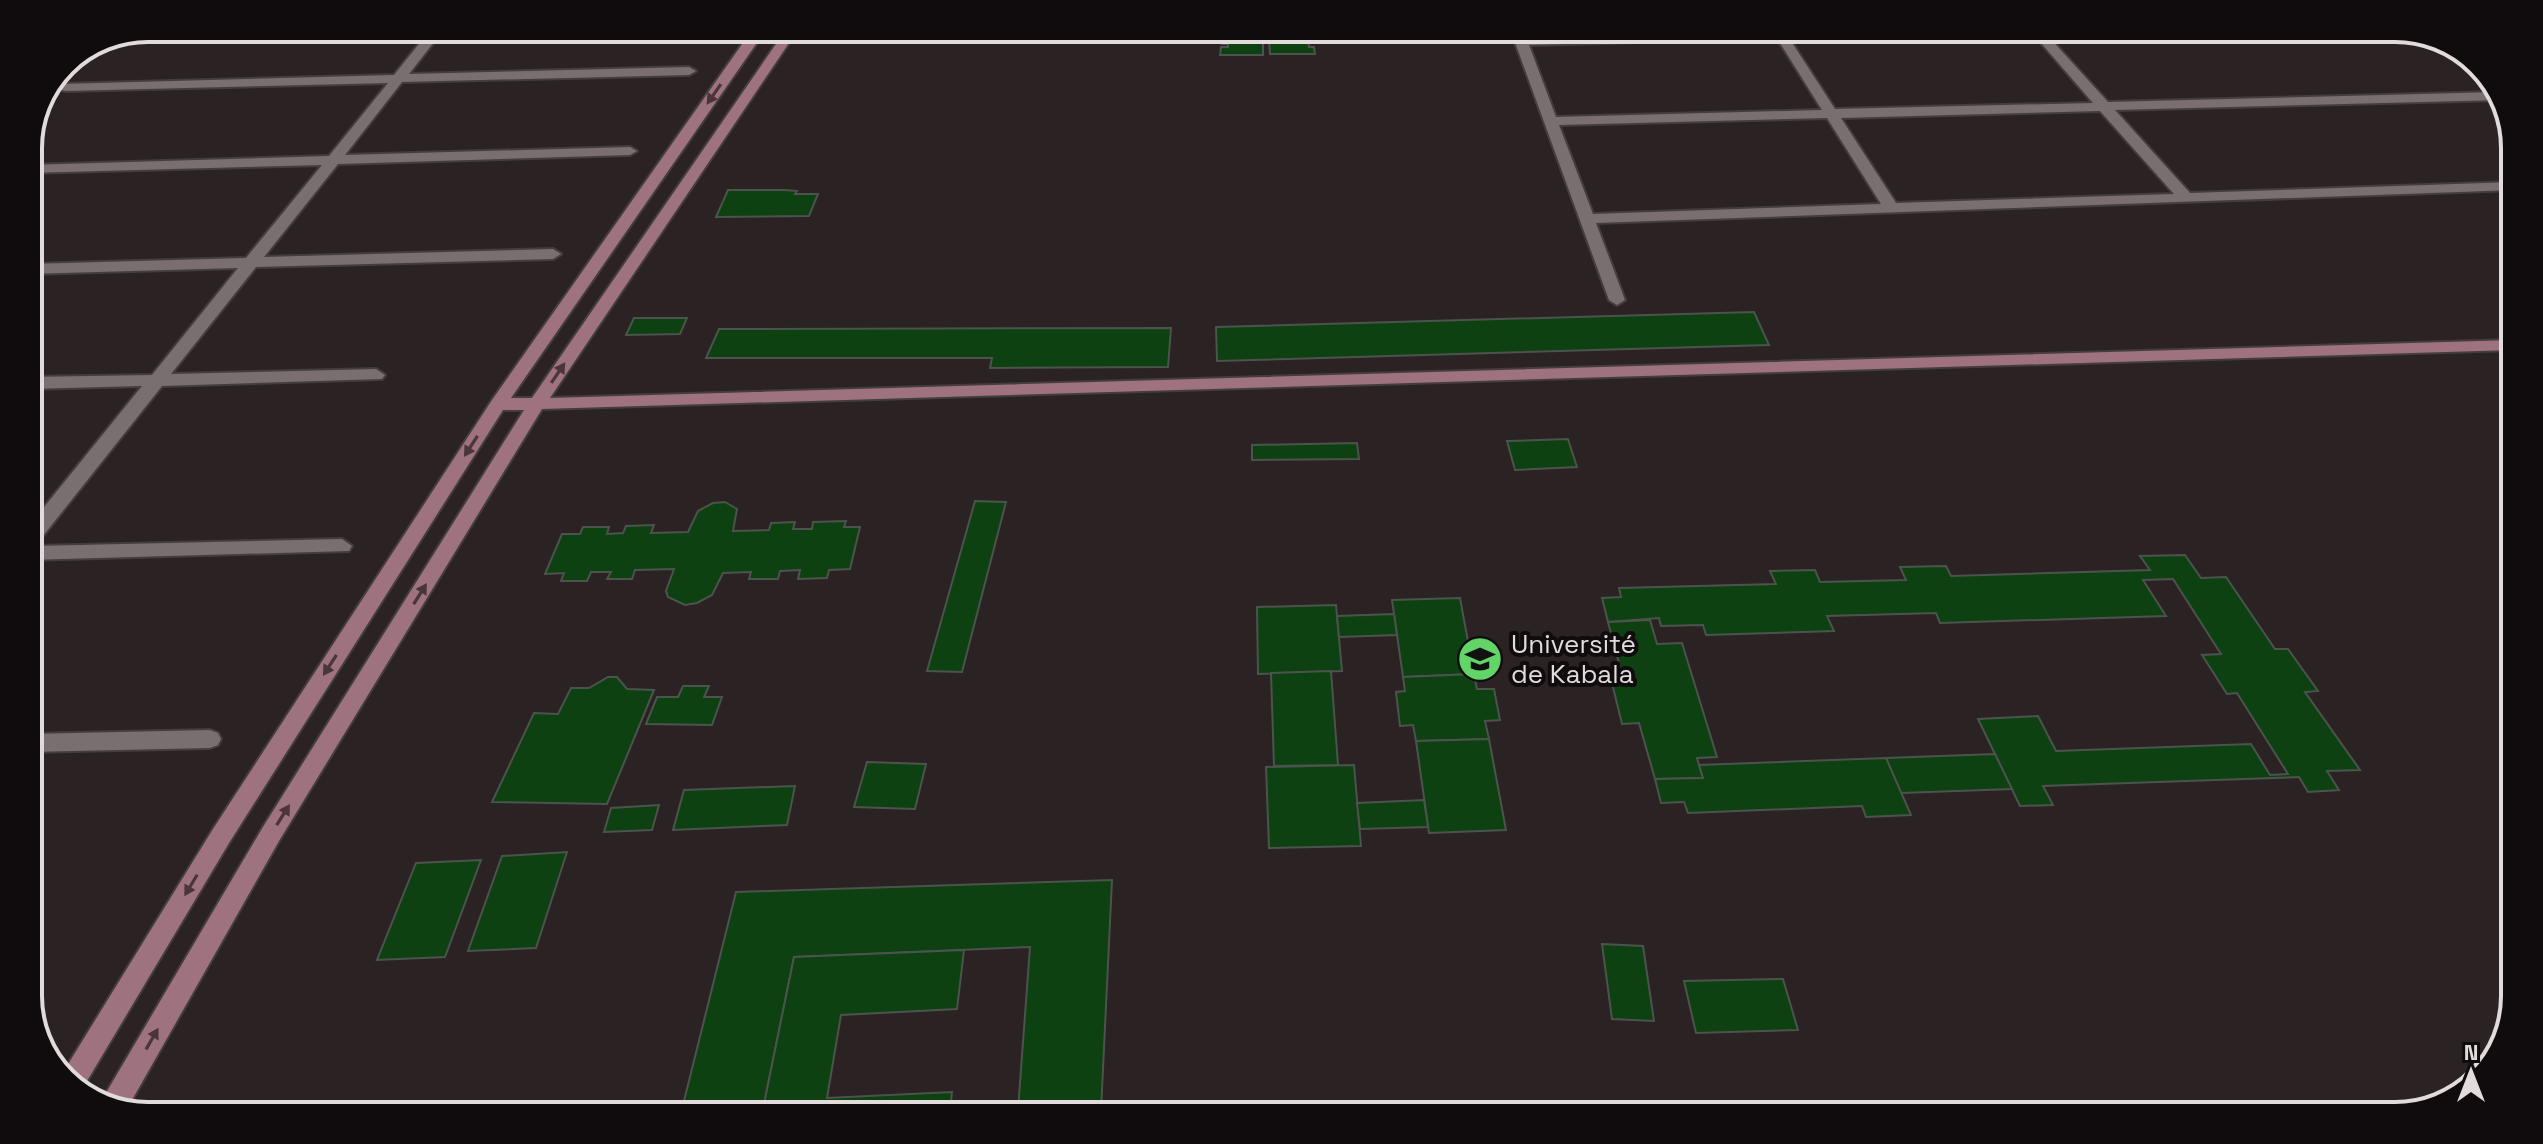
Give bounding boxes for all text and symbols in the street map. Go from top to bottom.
one-way arrow [707,84,722,105]
one-way arrow [550,363,565,384]
one-way arrow [463,436,478,457]
one-way arrow [412,583,426,605]
place label: Université de Kabala [1511,627,1636,691]
school or university icon: Université de Kabala [1456,635,1504,683]
one-way arrow [324,654,338,676]
one-way arrow [275,804,289,826]
one-way arrow [184,874,198,896]
one-way arrow [145,1028,159,1050]
north arrow [2431,1032,2511,1112]
text: N [2464,1038,2478,1066]

